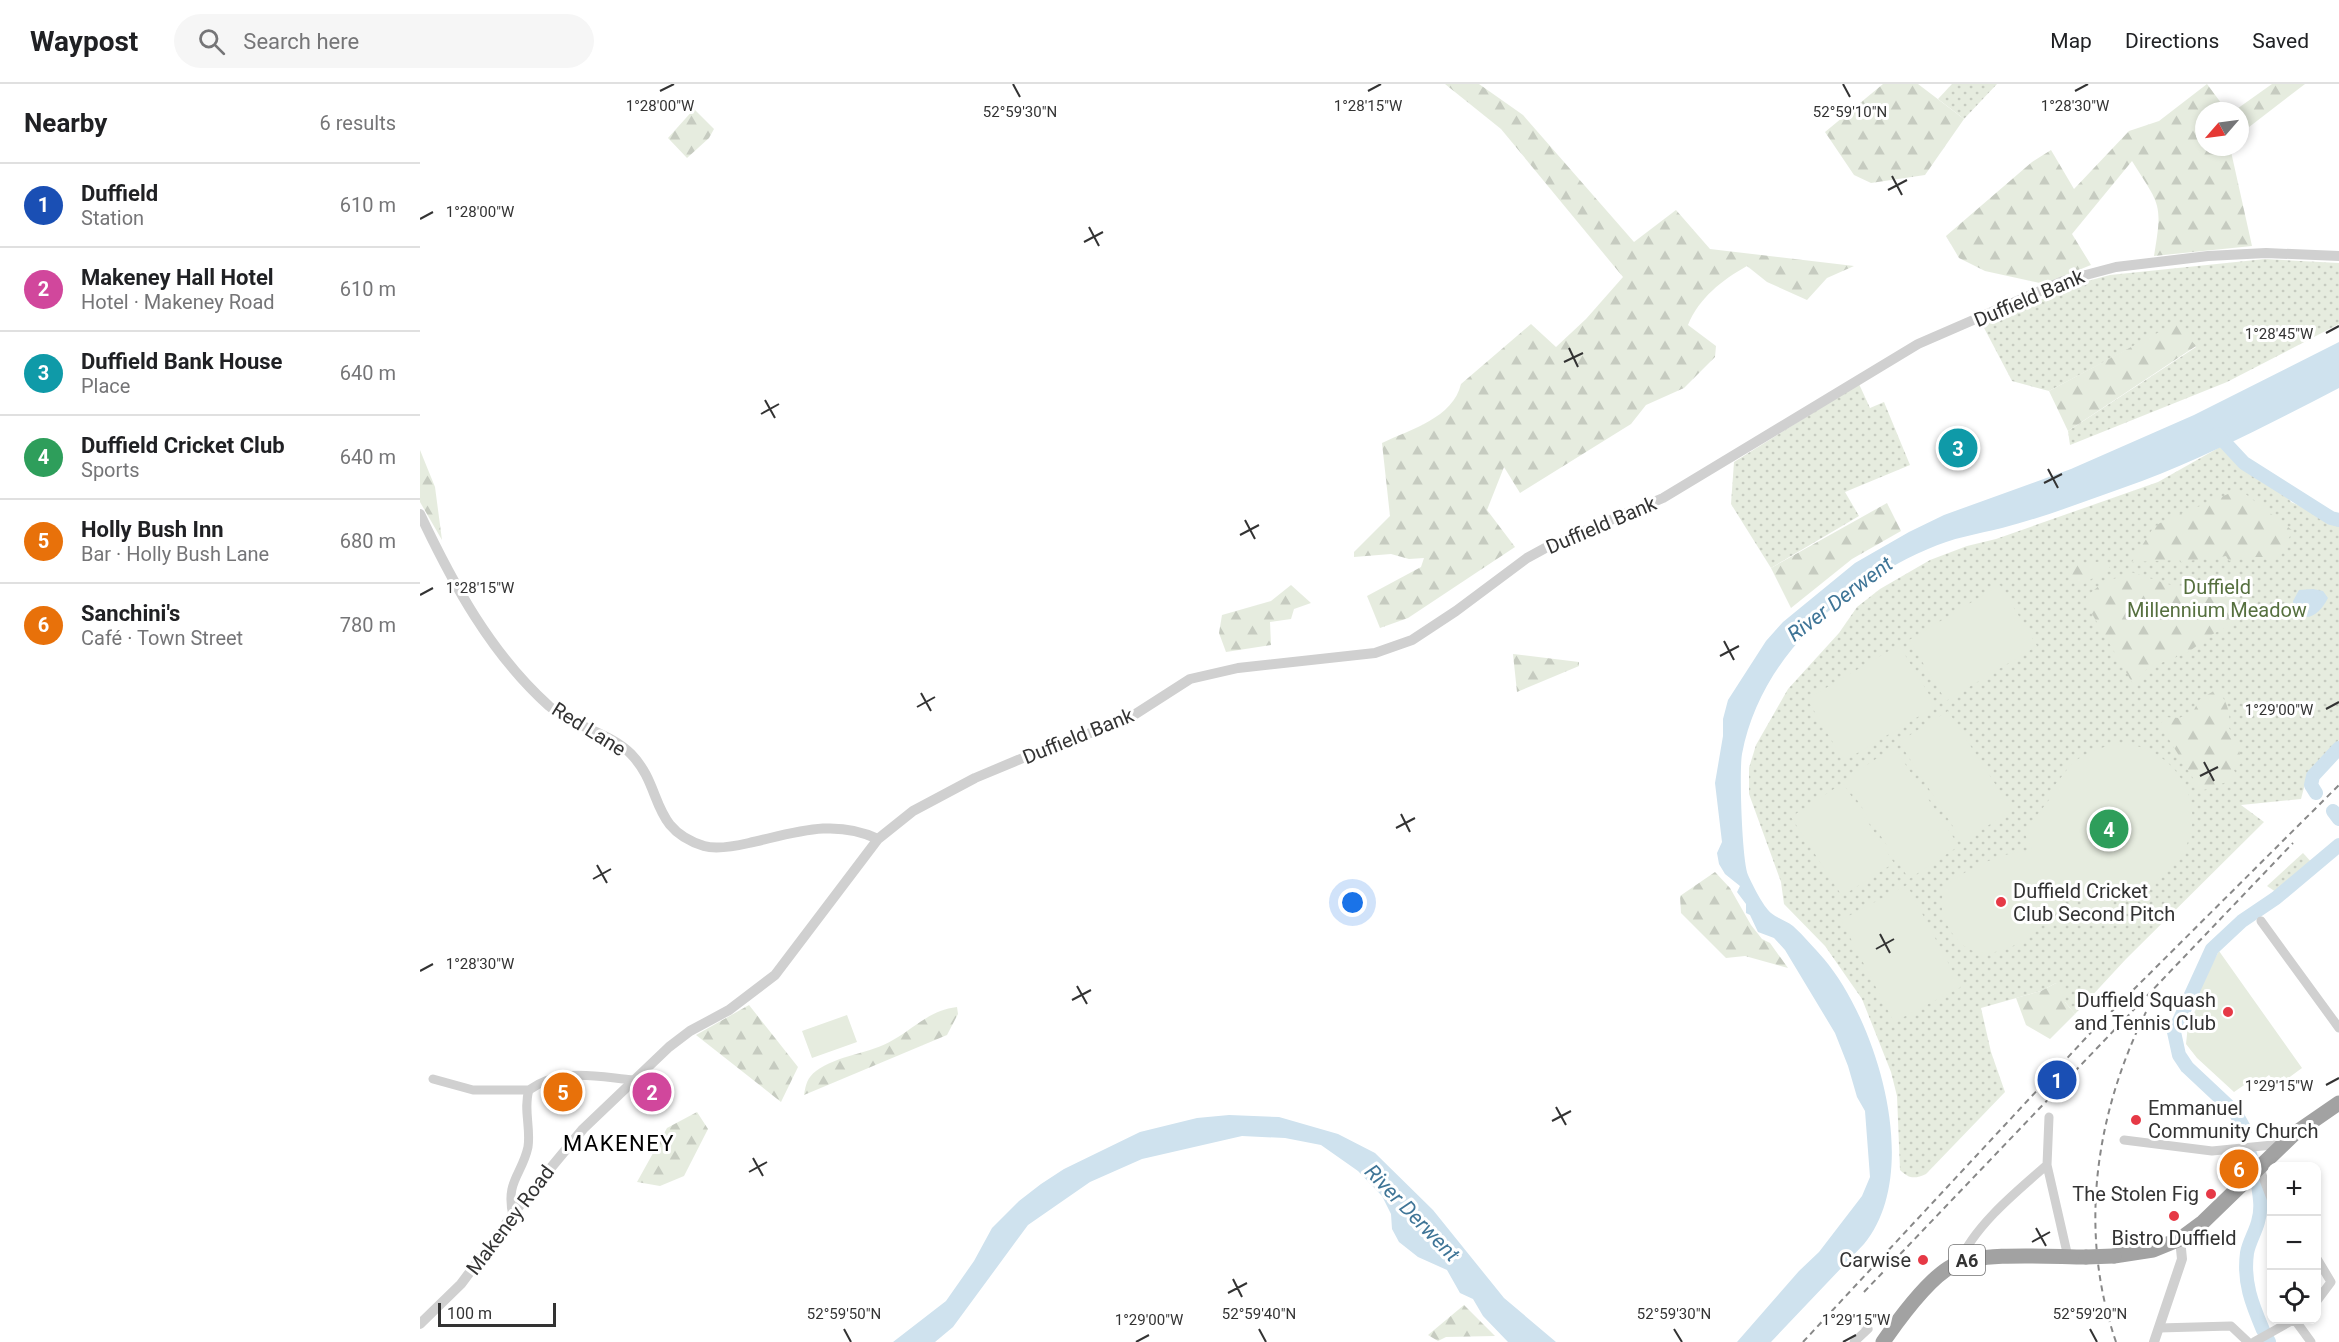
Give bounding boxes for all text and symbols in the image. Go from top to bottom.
search box [174,14,594,68]
text: Waypost [30,25,138,58]
icon: search [195,25,228,58]
text: Search here [243,29,359,54]
text: Map [2050,29,2092,53]
text: Directions [2125,29,2219,53]
text: Saved [2252,29,2309,53]
text: 1°28'00"W [626,97,694,115]
text: 1°28'15"W [1334,97,1402,115]
text: 1°28'30"W [2041,97,2109,115]
north arrow [2195,102,2249,156]
text: 52°59'30"N [983,103,1057,121]
text: 52°59'10"N [1813,103,1887,121]
text: Nearby [24,108,107,138]
text: 6 results [320,111,396,135]
text: Duffield [81,181,158,206]
text: 1 [38,193,49,217]
text: 610 m [340,193,396,217]
text: 1°28'00"W [446,203,514,221]
text: Station [81,206,144,230]
street label: Duffield Bank [1970,264,2089,332]
text: Makeney Hall Hotel [81,265,274,290]
text: 2 [38,277,49,301]
text: 610 m [340,277,396,301]
text: Hotel · Makeney Road [81,290,275,314]
text: 1°28'45"W [2245,325,2313,343]
text: Duffield Bank House [81,349,282,374]
text: 3 [38,361,49,385]
text: 640 m [340,361,396,385]
text: Place [81,374,130,398]
pin: 3 [1938,426,1978,470]
text: Duffield Cricket Club [81,433,285,458]
text: 4 [38,445,49,469]
text: 640 m [340,445,396,469]
text: Sports [81,458,140,482]
street label: Duffield Bank [1542,491,1661,559]
text: Holly Bush Inn [81,517,224,542]
text: 5 [38,529,49,553]
text: 680 m [340,529,396,553]
text: Bar · Holly Bush Lane [81,542,269,566]
water label: River Derwent [1783,551,1898,646]
park label: Duffield Millennium Meadow [2127,575,2307,622]
text: 1°28'15"W [446,579,514,597]
text: Sanchini's [81,601,180,626]
text: 6 [38,613,49,637]
text: 780 m [340,613,396,637]
text: Café · Town Street [81,626,243,650]
street label: Red Lane [548,697,630,761]
text: 1°29'00"W [2245,701,2313,719]
street label: Duffield Bank [1019,703,1138,769]
pin: 4 [2090,806,2128,852]
place label: Duffield Cricket Club Second Pitch [2013,879,2175,926]
your location [1338,888,1367,917]
marker: Duffield Cricket Club Second Pitch [1994,895,2008,909]
text: 1°28'30"W [446,955,514,973]
place label: Duffield Squash and Tennis Club [2074,988,2216,1035]
marker: Duffield Squash and Tennis Club [2221,1005,2235,1019]
pin: 1 [2038,1058,2076,1102]
pin: 5 [544,1070,582,1114]
pin: 2 [632,1070,672,1114]
text: 1°29'15"W [2245,1077,2313,1095]
place label: Emmanuel Community Church [2148,1096,2319,1143]
marker: Emmanuel Community Church [2129,1113,2143,1127]
district label: MAKENEY [563,1131,675,1156]
pin: 6 [2220,1146,2258,1192]
water label: River Derwent [1360,1160,1464,1267]
street label: Makeney Road [461,1161,559,1279]
map controls [2267,1162,2321,1324]
button: + [2267,1162,2321,1216]
place label: The Stolen Fig [2072,1182,2199,1206]
marker: The Stolen Fig [2204,1187,2218,1201]
marker: Bistro Duffield [2167,1209,2181,1223]
button: − [2267,1216,2321,1270]
place label: Bistro Duffield [2111,1226,2237,1250]
road number: A6 [1949,1245,1985,1275]
place label: Carwise [1839,1248,1911,1272]
marker: Carwise [1916,1253,1930,1267]
button: locate [2267,1270,2321,1324]
scale bar [438,1300,556,1328]
text: 100 m [447,1304,492,1323]
text: 52°59'50"N [807,1305,881,1323]
text: 52°59'40"N [1222,1305,1296,1323]
text: 52°59'30"N [1637,1305,1711,1323]
text: 52°59'20"N [2053,1305,2127,1323]
text: 1°29'00"W [1115,1311,1183,1329]
text: 1°29'15"W [1822,1311,1890,1329]

